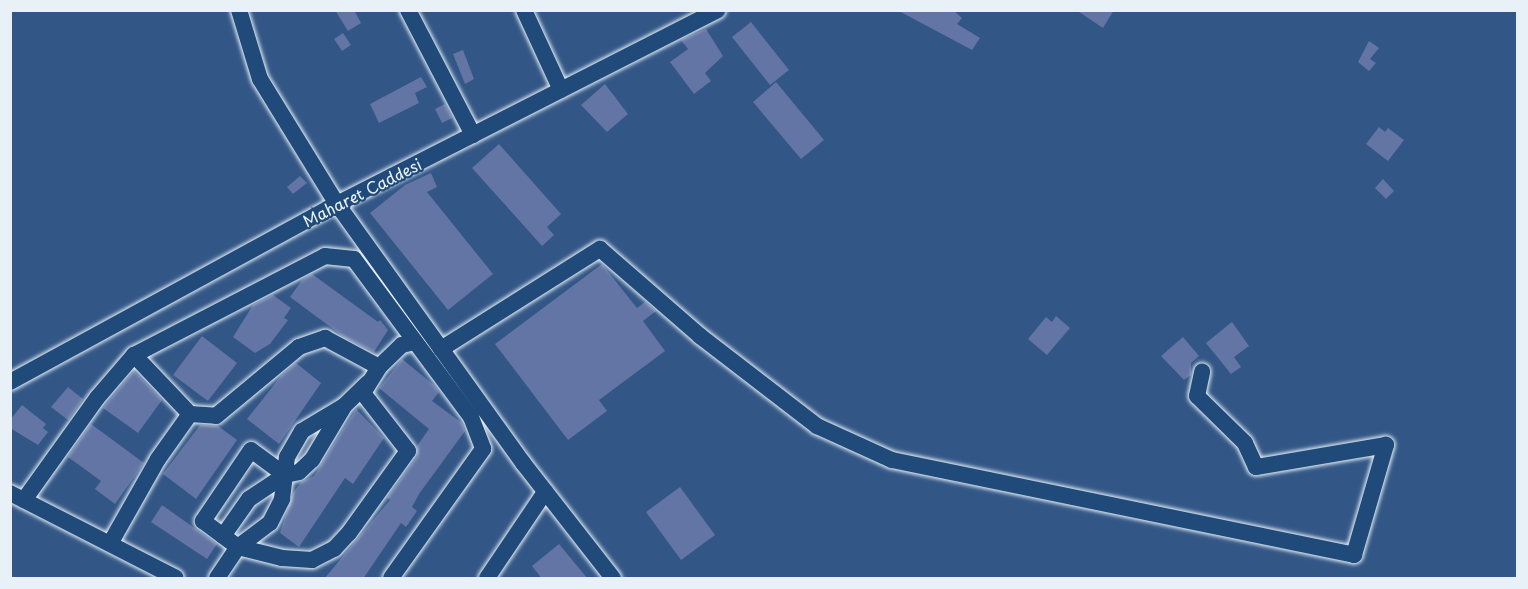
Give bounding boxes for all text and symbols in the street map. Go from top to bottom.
street label: Maharet Caddesi [299,154,425,230]

